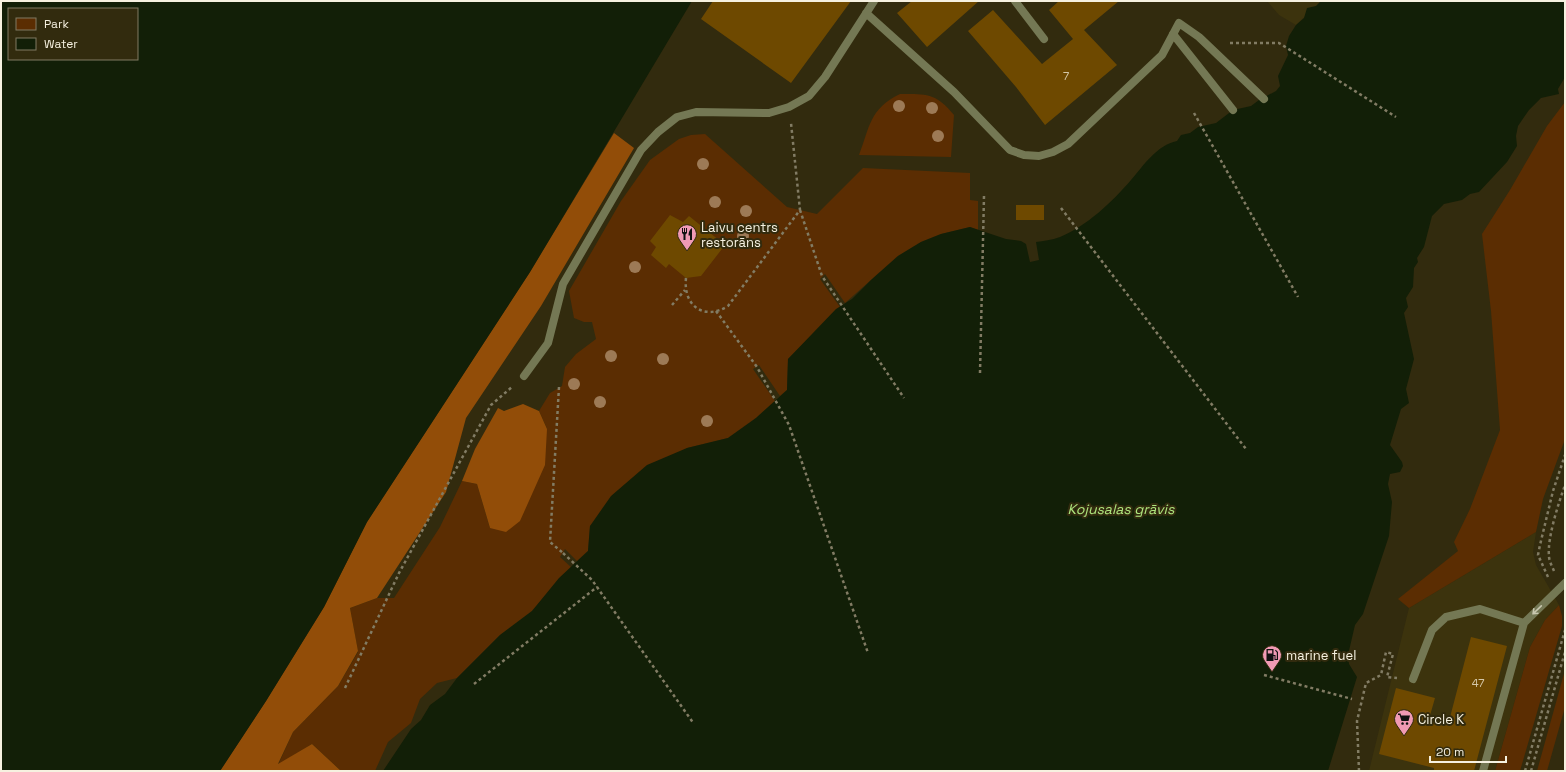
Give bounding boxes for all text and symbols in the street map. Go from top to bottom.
legend [8,8,138,60]
text: Park [44,16,69,32]
text: Water [44,36,78,52]
house number: 7 [1063,69,1069,83]
place label: Laivu centrs restorāns [701,219,778,251]
restaurant icon: Laivu centrs restorāns [676,223,698,251]
water label: Kojusalas grāvis [1068,500,1175,518]
one-way arrow [1532,605,1542,615]
fuel station icon: marine fuel [1261,644,1283,672]
place label: marine fuel [1286,647,1356,664]
house number: 47 [1472,676,1484,690]
supermarket icon: Circle K [1393,708,1415,736]
place label: Circle K [1418,711,1464,728]
scale bar [1430,738,1506,764]
text: 20 m [1436,744,1464,760]

